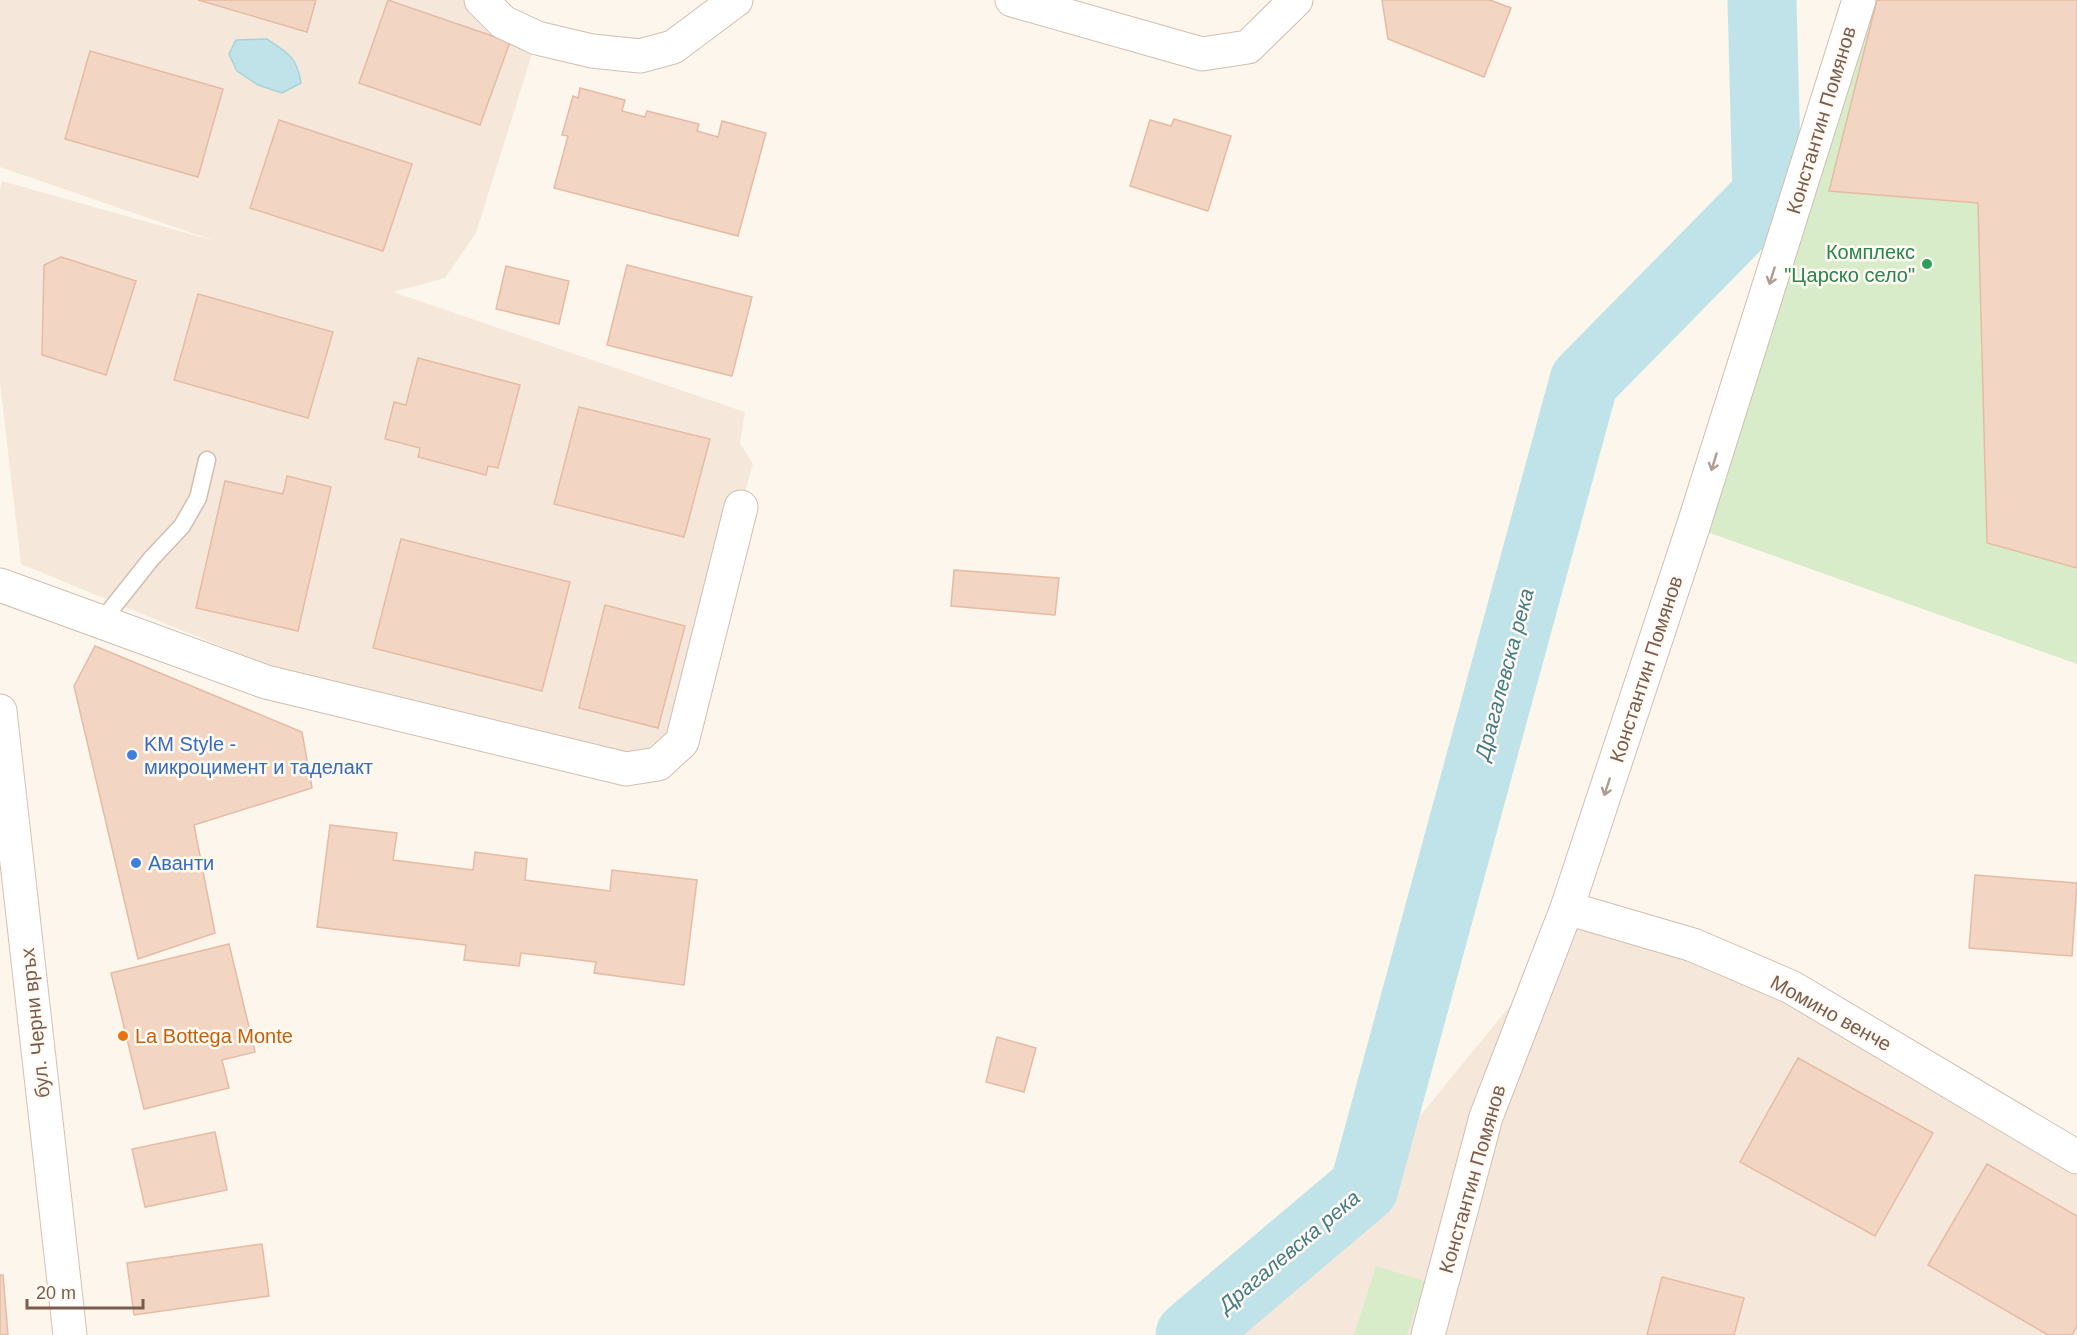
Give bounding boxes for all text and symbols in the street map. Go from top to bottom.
street label: Константин Помянов [1782,24,1860,216]
place label: Комплекс "Царско село" [1784,241,1915,286]
marker: Комплекс "Царско село" [1920,257,1934,271]
one-way arrow [1766,266,1777,285]
one-way arrow [1708,452,1719,471]
street label: Константин Помянов [1605,573,1687,765]
water label: Драгалевска река [1470,586,1538,764]
place label: KM Style - микроцимент и таделакт [144,733,373,778]
marker: KM Style - микроцимент и таделакт [125,748,139,762]
one-way arrow [1601,777,1612,796]
place label: Аванти [148,852,214,874]
marker: Аванти [129,856,143,870]
street label: бул. Черни връх [16,947,54,1099]
street label: Момино венче [1767,971,1895,1055]
place label: La Bottega Monte [135,1025,293,1047]
marker: La Bottega Monte [116,1029,130,1043]
street label: Константин Помянов [1435,1082,1509,1276]
water label: Драгалевска река [1212,1185,1364,1318]
scale bar [27,1272,142,1310]
text: 20 m [36,1283,76,1303]

